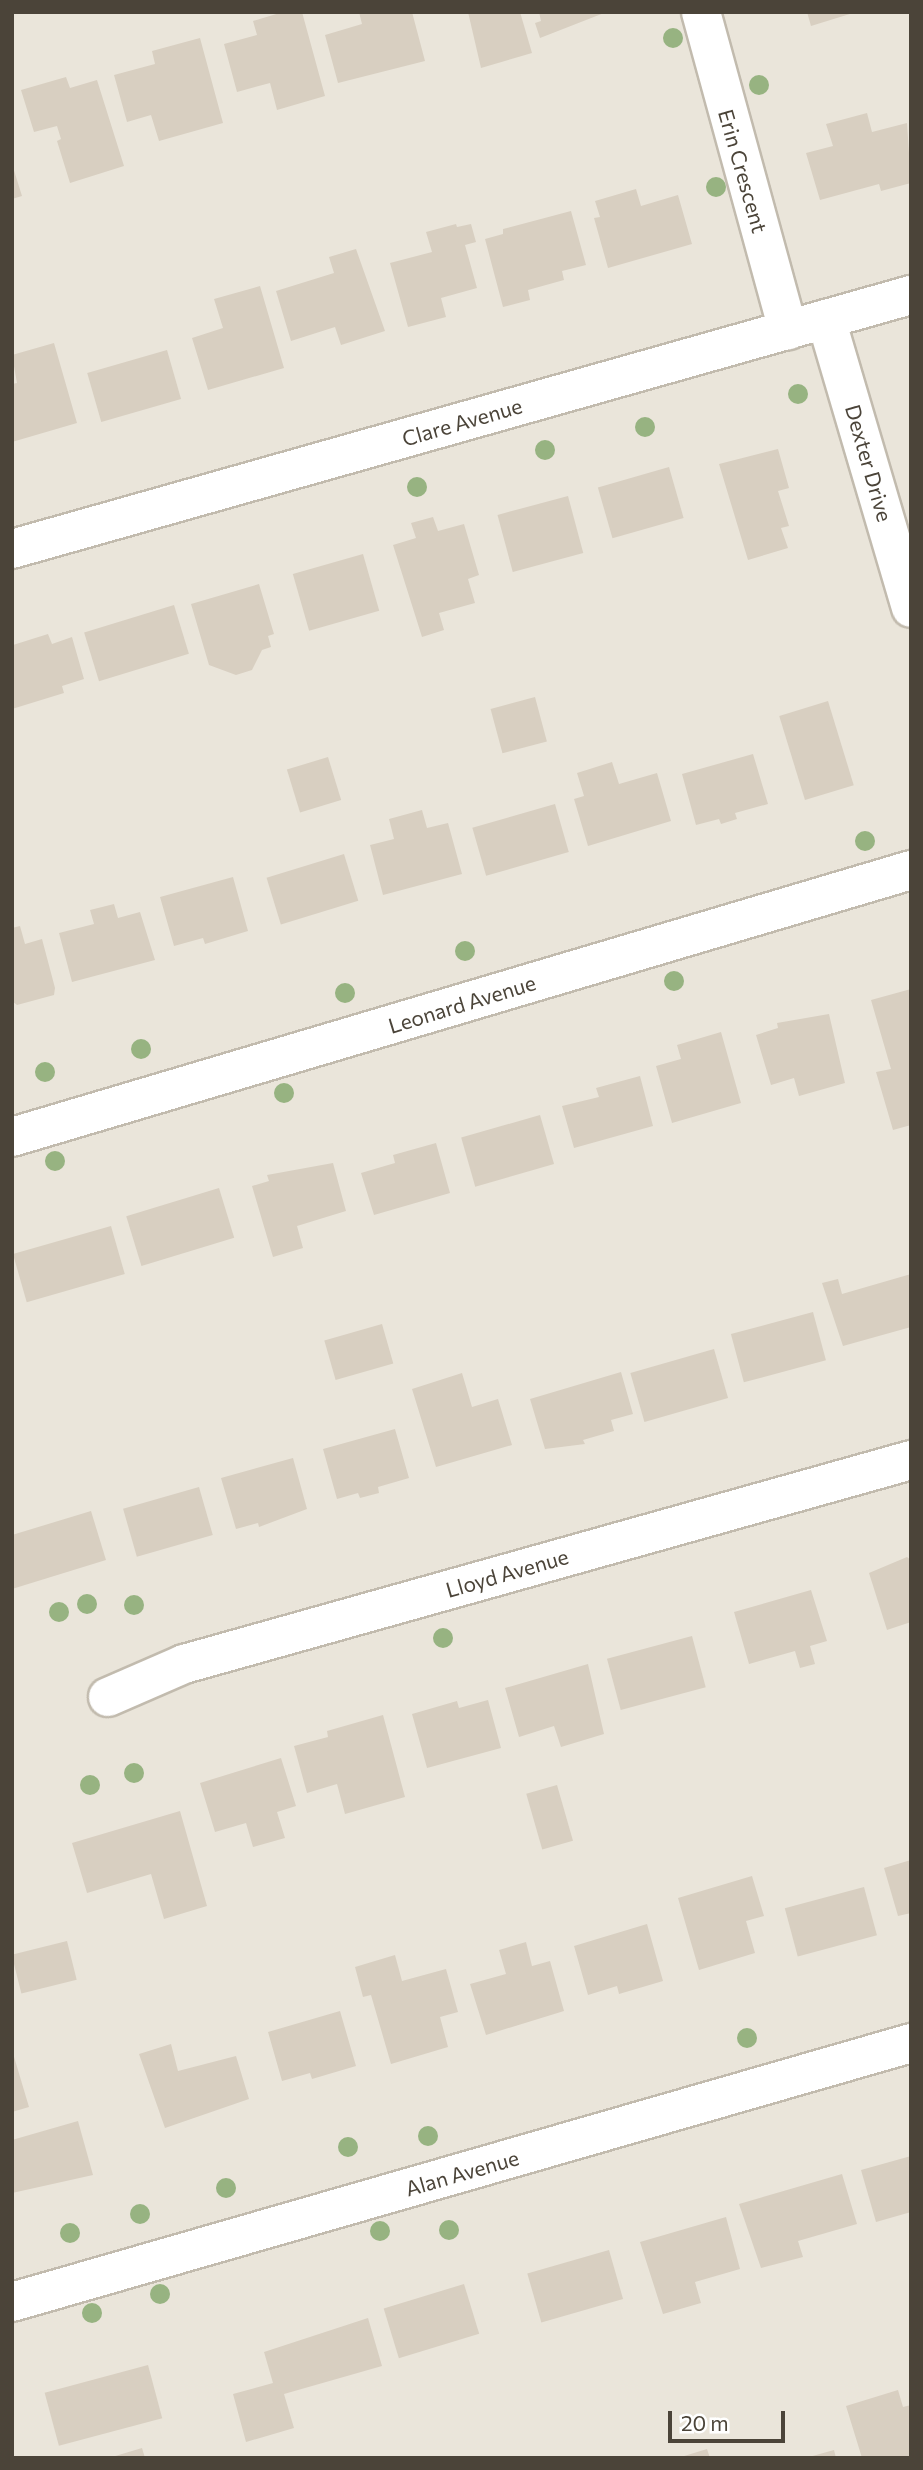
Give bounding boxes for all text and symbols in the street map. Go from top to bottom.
street label: Erin Crescent [713,106,773,236]
street label: Clare Avenue [399,393,525,451]
street label: Dexter Drive [840,402,898,524]
street label: Leonard Avenue [385,970,539,1038]
street label: Lloyd Avenue [443,1543,571,1603]
street label: Alan Avenue [402,2145,522,2201]
scale bar [671,2396,788,2440]
text: 20 m [681,2410,729,2435]

